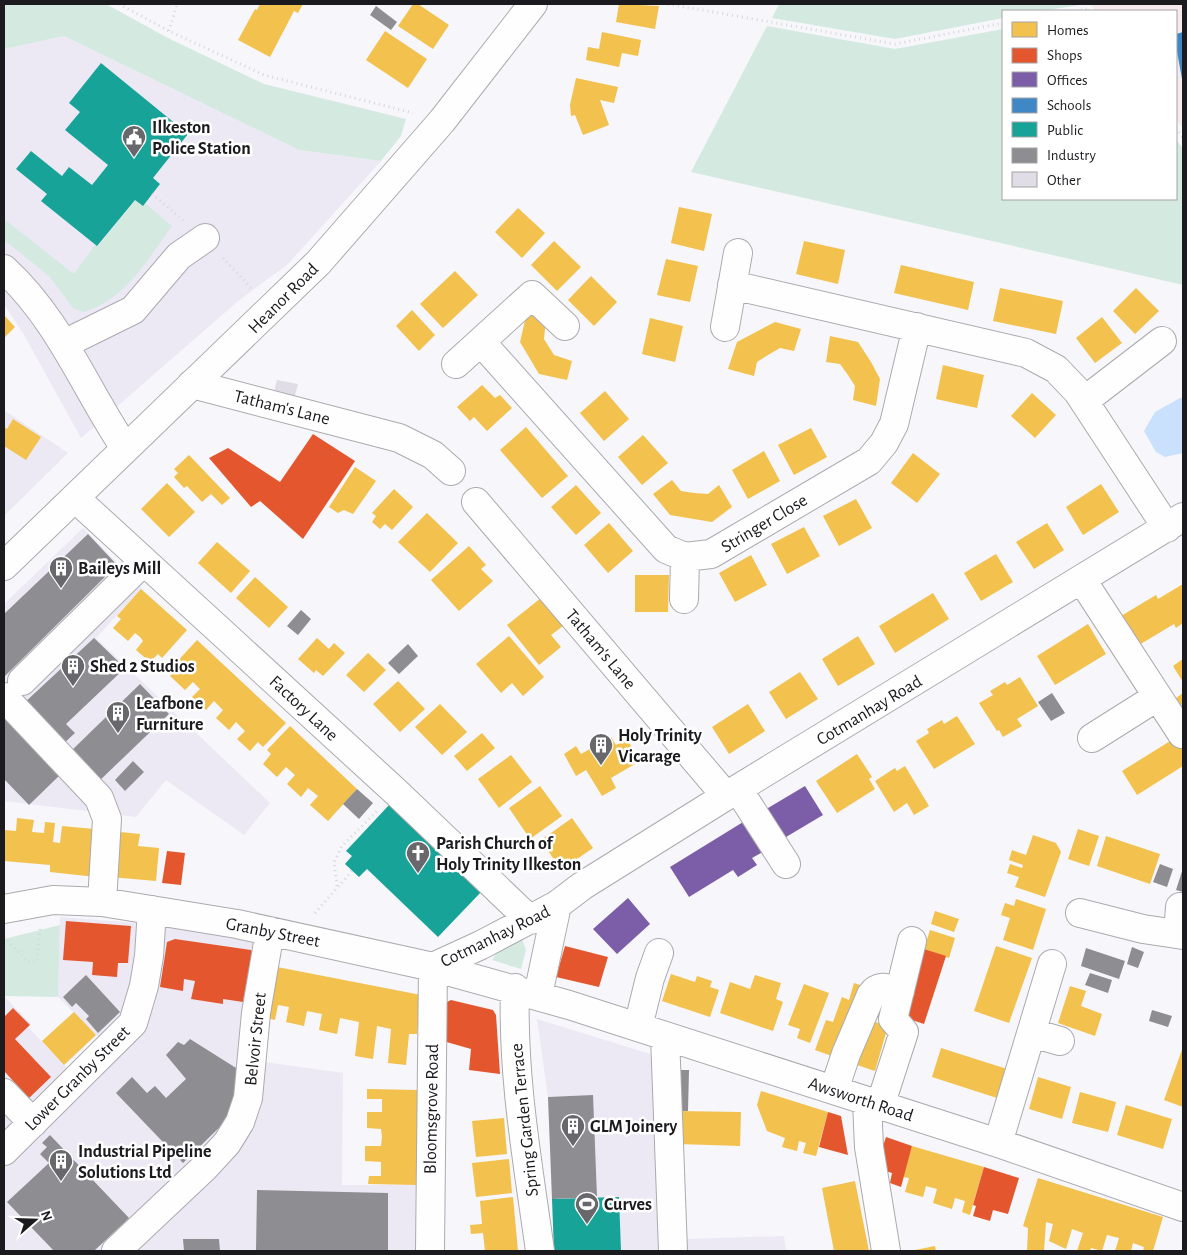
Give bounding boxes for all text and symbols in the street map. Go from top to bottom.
legend [1002,10,1177,200]
text: Homes [1047,23,1089,38]
text: Shops [1047,48,1082,63]
text: Offices [1047,73,1088,88]
text: Schools [1047,98,1091,113]
place label: Ilkeston Police Station [152,119,251,158]
text: Public [1047,123,1083,138]
public building icon: Ilkeston Police Station [121,124,147,158]
text: Industry [1047,148,1096,163]
text: Other [1047,173,1081,188]
street label: Heanor Road [245,260,322,337]
street label: Tatham's Lane [232,387,332,429]
street label: Stringer Close [718,491,811,557]
building icon: Baileys Mill [48,555,74,589]
place label: Baileys Mill [78,560,161,578]
street label: Tatham's Lane [562,606,639,693]
building icon: Shed 2 Studios [60,653,86,687]
place label: Shed 2 Studios [90,658,195,676]
street label: Cotmanhay Road [814,672,925,749]
street label: Factory Lane [266,673,341,745]
place label: Leafbone Furniture [136,695,203,734]
building icon: Leafbone Furniture [105,700,131,734]
place label: Holy Trinity Vicarage [618,727,703,766]
building icon: Holy Trinity Vicarage [588,732,614,766]
place label: Parish Church of Holy Trinity Ilkeston [436,835,581,874]
church icon: Parish Church of Holy Trinity Ilkeston [405,840,431,874]
street label: Cotmanhay Road [438,903,553,971]
street label: Granby Street [224,915,322,951]
street label: Belvoir Street [242,991,270,1087]
street label: Lower Granby Street [22,1023,134,1135]
street label: Spring Garden Terrace [508,1042,542,1197]
street label: Bloomsgrove Road [422,1044,442,1174]
street label: Awsworth Road [806,1075,915,1125]
building icon: GLM Joinery [560,1113,586,1147]
place label: GLM Joinery [590,1118,678,1136]
place label: Industrial Pipeline Solutions Ltd [78,1143,211,1182]
building icon: Industrial Pipeline Solutions Ltd [48,1148,74,1182]
sports icon: Curves [574,1191,600,1225]
north arrow [10,1195,60,1245]
place label: Curves [604,1196,652,1214]
text: N [38,1209,55,1223]

